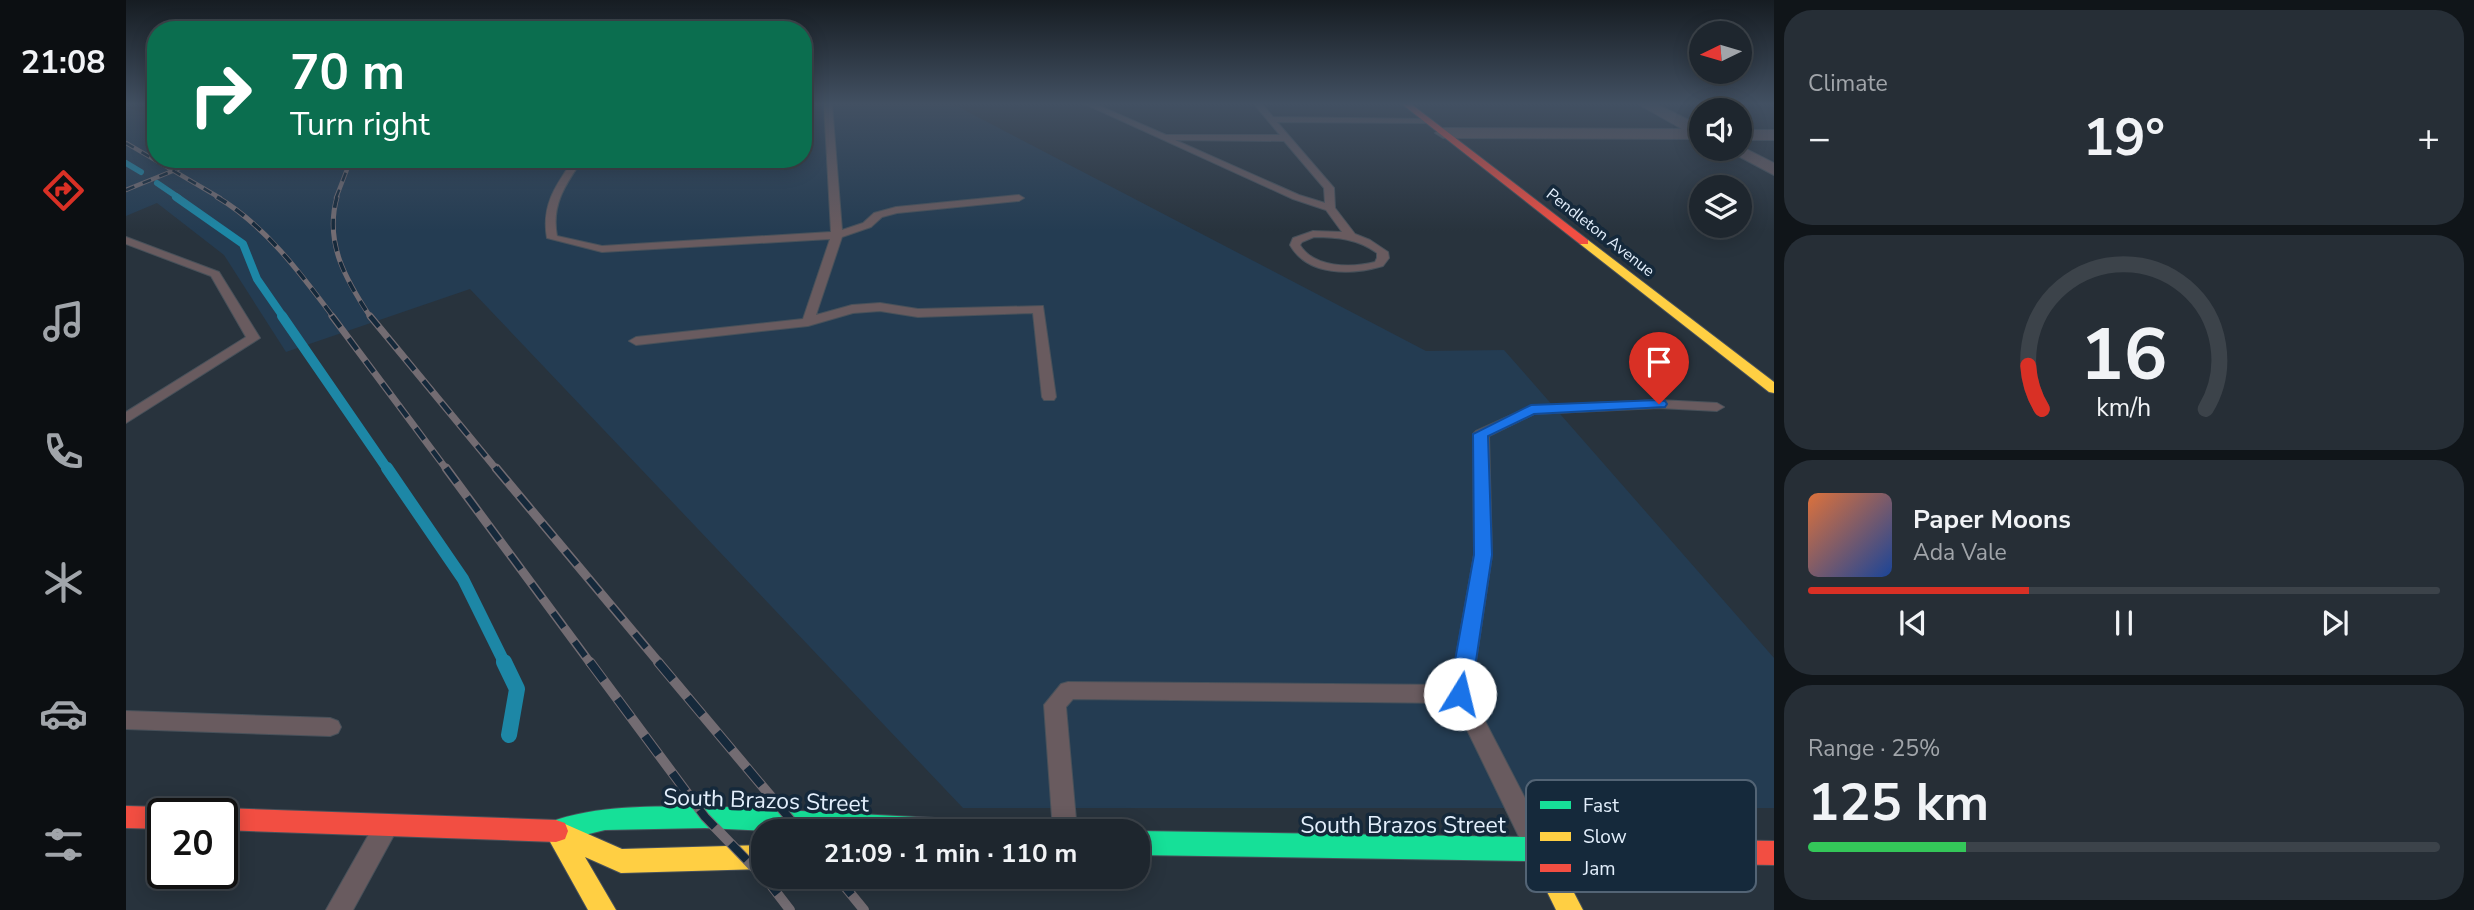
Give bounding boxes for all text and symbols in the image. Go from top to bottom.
north arrow [1689,21,1752,84]
map controls [1689,21,1752,238]
text: 70 m [290,39,405,106]
text: 21:08 [21,41,105,84]
icon: right [175,49,266,140]
text: Climate [1808,68,1888,99]
button: sound [1689,98,1752,161]
text: 19° [2083,102,2165,173]
text: Turn right [290,103,430,146]
text: − [1808,113,1831,164]
text: + [2417,113,2440,164]
icon: directions [39,166,88,215]
button: layers [1689,175,1752,238]
street label: Pendleton Avenue [1542,184,1659,282]
icon: music [39,297,88,346]
text: 16 [2080,305,2168,405]
pin [1629,332,1689,404]
icon: arrive [1640,343,1678,381]
text: km/h [2096,390,2152,424]
icon: phone [39,427,88,476]
text: Paper Moons [1913,502,2071,537]
text: Ada Vale [1913,537,2007,568]
icon: climate [39,558,88,607]
icon: previous [1894,604,1932,642]
icon: pause [2105,604,2143,642]
icon: next [2316,604,2354,642]
position arrow [1423,657,1497,731]
icon: car [39,689,88,738]
text: Range · 25% [1808,733,1940,764]
text: 125 km [1808,767,1989,838]
legend [1526,780,1756,892]
street label: South Brazos Street [663,781,870,820]
text: Fast [1583,793,1619,819]
speed limit sign: 20 [147,798,238,889]
street label: South Brazos Street [1300,810,1507,841]
icon: filters [39,820,88,869]
text: Slow [1583,824,1627,850]
text: 21:09 · 1 min · 110 m [824,836,1077,871]
text: Jam [1582,856,1616,882]

